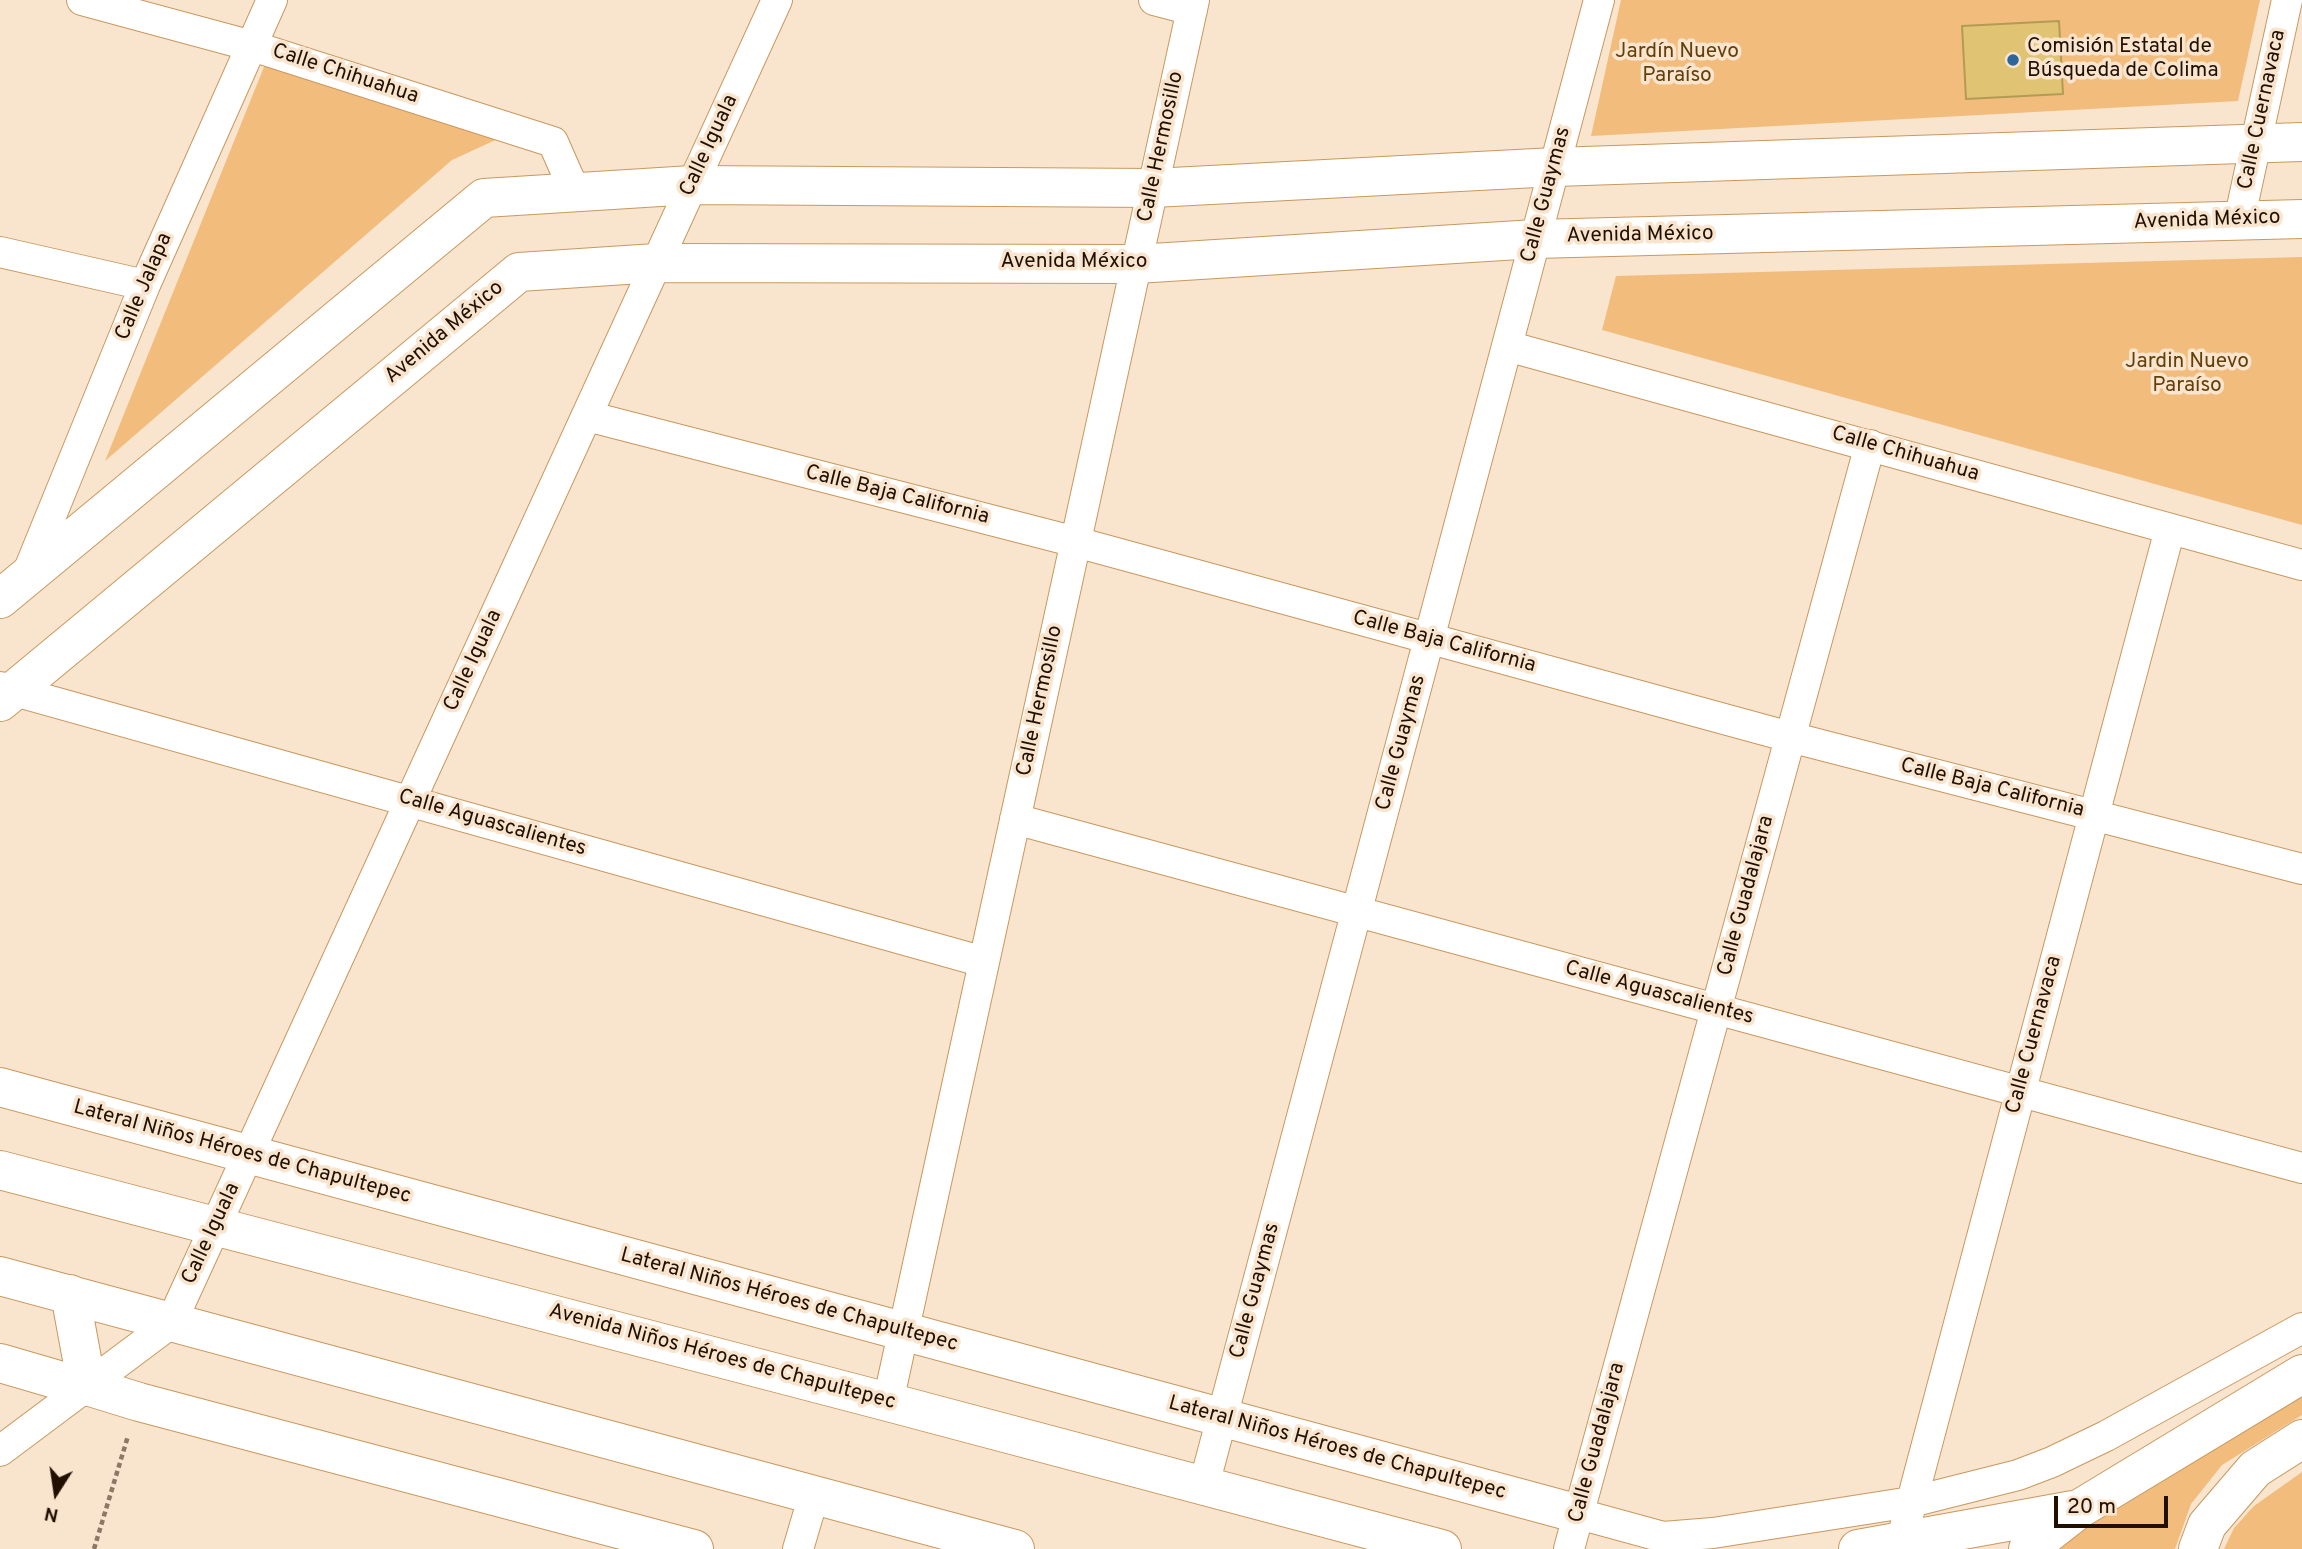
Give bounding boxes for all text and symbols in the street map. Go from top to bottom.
street label: Calle Cuernavaca [2234,28,2292,192]
place label: Comisión Estatal de Búsqueda de Colima [2027,35,2218,85]
street label: Calle Chihuahua [269,39,421,111]
park label: Jardín Nuevo Paraíso [1615,40,1739,90]
marker: Comisión Estatal de Búsqueda de Colima [2005,52,2021,68]
street label: Calle Hermosillo [1134,69,1190,225]
street label: Calle Iguala [675,91,745,201]
street label: Calle Guaymas [1517,124,1577,266]
street label: Avenida México [2133,206,2281,236]
street label: Avenida México [1566,222,1714,250]
street label: Calle Jalapa [111,229,179,345]
street label: Avenida México [1000,250,1148,276]
street label: Avenida México [381,276,509,390]
park label: Jardin Nuevo Paraíso [2125,350,2249,400]
street label: Calle Chihuahua [1828,422,1982,488]
street label: Calle Baja California [802,461,992,531]
street label: Calle Iguala [439,606,509,716]
street label: Calle Baja California [1350,606,1538,680]
street label: Calle Hermosillo [1013,623,1069,779]
street label: Calle Guaymas [1372,672,1432,814]
street label: Calle Baja California [1897,754,2087,824]
street label: Calle Aguascalientes [395,785,589,863]
street label: Calle Guadalajara [1713,813,1781,979]
street label: Calle Cuernavaca [2002,953,2068,1117]
street label: Calle Aguascalientes [1562,957,1756,1031]
street label: Lateral Niños Héroes de Chapultepec [70,1096,414,1210]
street label: Calle Iguala [177,1179,247,1289]
street label: Calle Guaymas [1226,1220,1286,1362]
street label: Lateral Niños Héroes de Chapultepec [617,1244,961,1358]
street label: Avenida Niños Héroes de Chapultepec [546,1300,898,1416]
street label: Calle Guadalajara [1564,1360,1632,1526]
street label: Lateral Niños Héroes de Chapultepec [1165,1392,1509,1506]
north arrow [21,1458,91,1528]
scale bar [2057,1482,2171,1526]
text: 20 m [2067,1494,2116,1521]
text: N [42,1500,61,1527]

